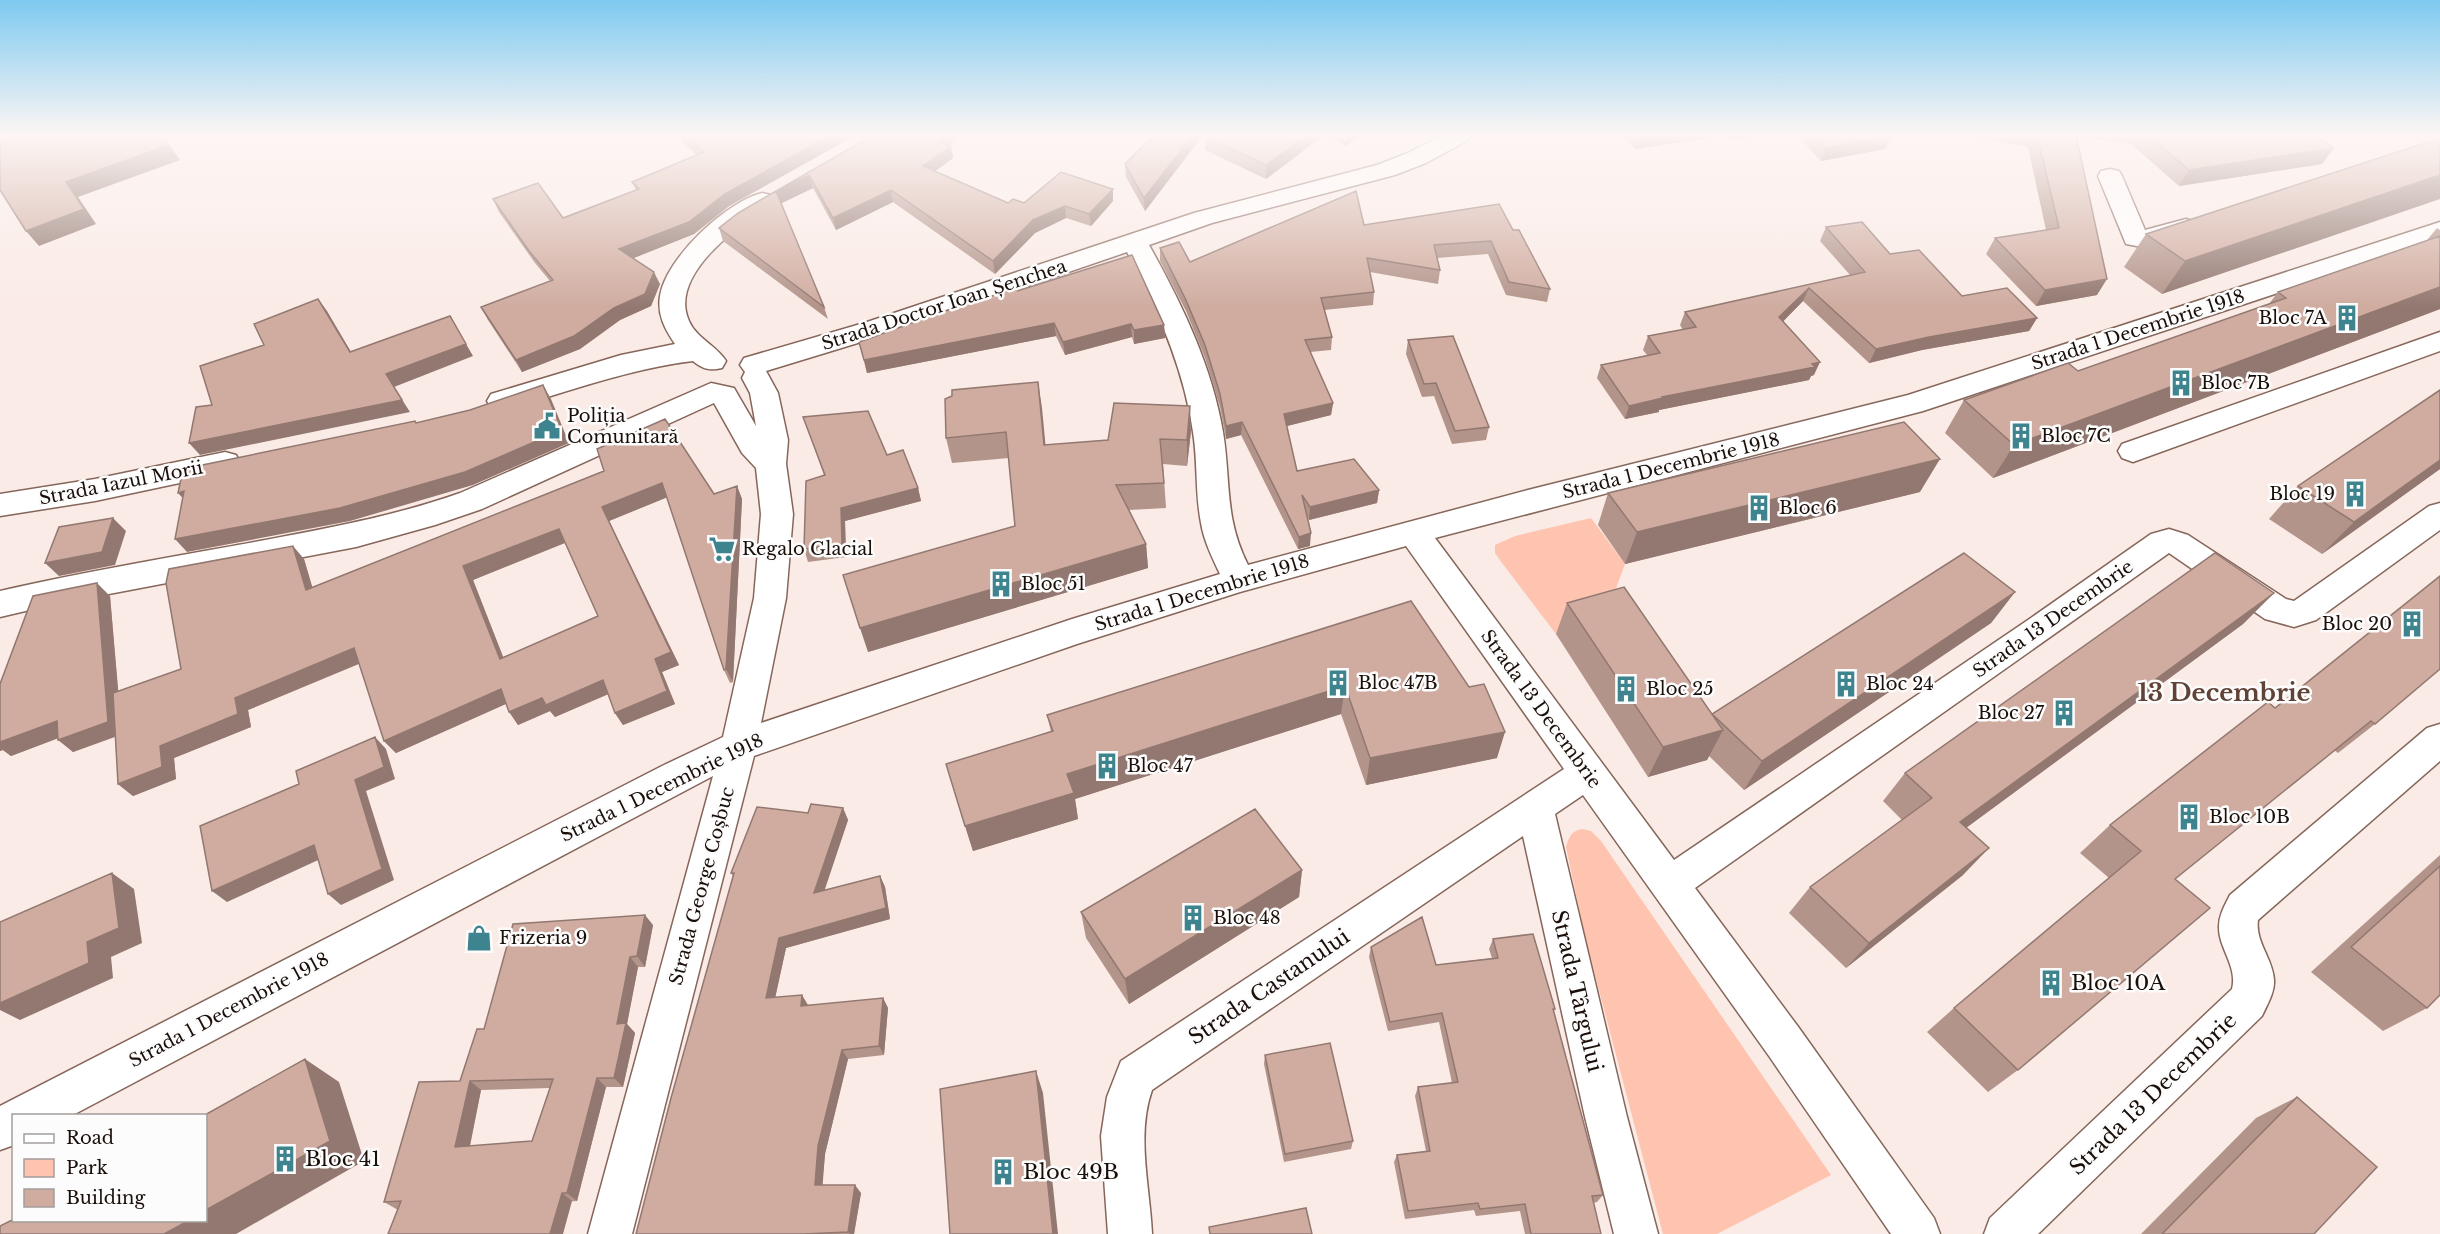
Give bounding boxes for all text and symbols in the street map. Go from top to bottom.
street label: Strada Doctor Ioan Șenchea [819,255,1069,355]
street label: Strada 1 Decembrie 1918 [2028,285,2248,375]
building icon: Bloc 7A [2332,303,2362,333]
place label: Bloc 7A [2258,307,2328,329]
building icon: Bloc 7B [2166,368,2196,398]
place label: Bloc 7B [2201,372,2270,394]
place label: Poliția Comunitară [567,405,678,448]
public building icon: Poliția Comunitară [532,411,562,441]
building icon: Bloc 7C [2006,421,2036,451]
place label: Bloc 7C [2041,425,2111,447]
street label: Strada 1 Decembrie 1918 [1560,428,1782,504]
street label: Strada Iazul Morii [37,456,205,510]
building icon: Bloc 19 [2340,479,2370,509]
place label: Bloc 19 [2269,483,2335,505]
building icon: Bloc 6 [1744,493,1774,523]
place label: Bloc 6 [1779,497,1837,519]
supermarket icon: Regalo Glacial [707,534,737,564]
place label: Regalo Glacial [742,538,873,560]
street label: Strada 1 Decembrie 1918 [1092,550,1312,636]
street label: Strada 13 Decembrie [1969,555,2137,683]
building icon: Bloc 51 [986,569,1016,599]
place label: Bloc 51 [1021,573,1086,595]
building icon: Bloc 20 [2397,609,2427,639]
place label: Bloc 20 [2322,613,2392,635]
street label: Strada 13 Decembrie [1476,625,1606,793]
building icon: Bloc 47B [1323,668,1353,698]
building icon: Bloc 24 [1831,669,1861,699]
place label: Bloc 47B [1358,672,1438,694]
place label: Bloc 24 [1866,673,1934,695]
building icon: Bloc 25 [1611,674,1641,704]
place label: Bloc 25 [1646,678,1714,700]
district label: 13 Decembrie [2137,678,2311,707]
building icon: Bloc 27 [2049,698,2079,728]
place label: Bloc 27 [1978,702,2045,724]
street label: Strada 1 Decembrie 1918 [557,729,767,847]
building icon: Bloc 47 [1092,751,1122,781]
place label: Bloc 47 [1127,755,1194,777]
street label: Strada George Coșbuc [665,784,739,988]
building icon: Bloc 10B [2174,802,2204,832]
place label: Bloc 10B [2209,806,2290,828]
building icon: Bloc 48 [1178,903,1208,933]
place label: Bloc 48 [1213,907,1281,929]
street label: Strada Târgului [1546,908,1608,1074]
shop icon: Frizeria 9 [464,923,494,953]
street label: Strada Castanului [1183,923,1355,1051]
place label: Frizeria 9 [499,927,587,949]
street label: Strada 1 Decembrie 1918 [125,948,333,1072]
building icon: Bloc 10A [2036,968,2066,998]
place label: Bloc 10A [2071,970,2166,996]
street label: Strada 13 Decembrie [2064,1007,2242,1181]
legend [12,1114,207,1222]
text: Road [66,1127,114,1149]
building icon: Bloc 41 [270,1144,300,1174]
place label: Bloc 41 [305,1146,381,1172]
text: Park [66,1157,108,1179]
building icon: Bloc 49B [988,1157,1018,1187]
place label: Bloc 49B [1023,1159,1119,1185]
text: Building [66,1187,145,1209]

